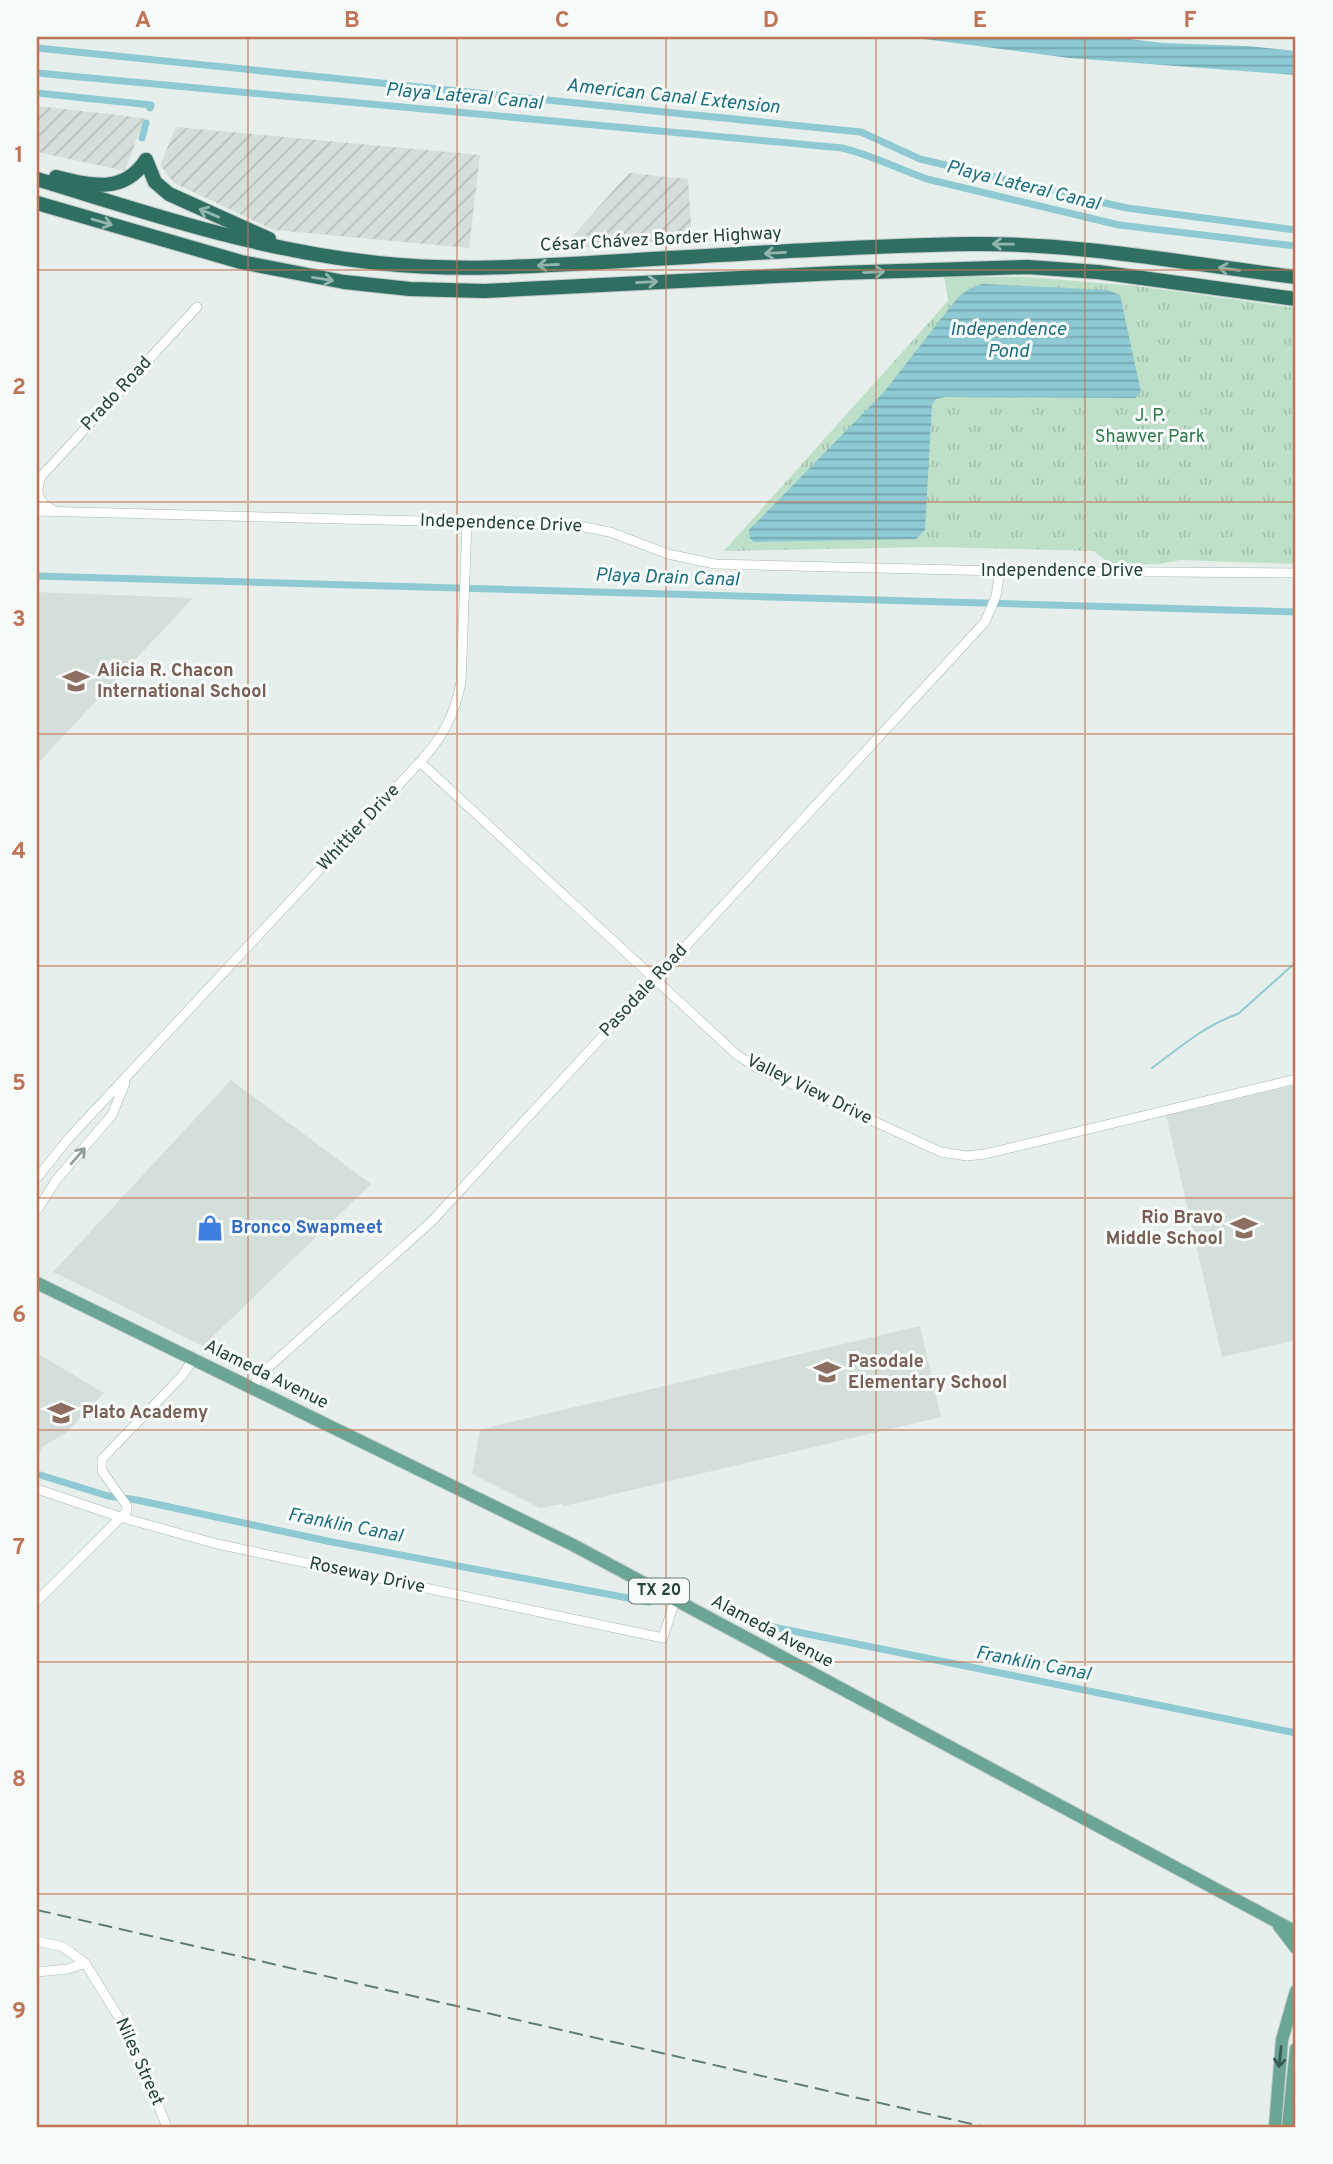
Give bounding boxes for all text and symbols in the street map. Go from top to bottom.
text: A [135,7,151,36]
text: B [344,7,360,36]
text: C [555,7,569,36]
text: D [763,7,779,36]
text: E [973,7,987,36]
text: F [1183,7,1197,36]
water label: American Canal Extension [565,74,782,120]
water label: Playa Lateral Canal [384,78,545,116]
text: 1 [14,142,24,171]
water label: Playa Lateral Canal [944,155,1104,217]
one-way arrow [199,206,220,219]
one-way arrow [91,217,113,230]
street label: César Chávez Border Highway [540,222,782,258]
one-way arrow [991,237,1014,251]
one-way arrow [764,246,787,259]
one-way arrow [537,259,560,272]
one-way arrow [1218,262,1240,275]
one-way arrow [863,265,886,278]
one-way arrow [311,273,333,286]
one-way arrow [635,276,658,289]
water label: Independence Pond [950,318,1066,364]
street label: Prado Road [77,352,157,436]
text: 2 [12,374,26,403]
park label: J. P. Shawver Park [1095,405,1205,449]
street label: Independence Drive [420,510,582,538]
street label: Independence Drive [981,560,1143,583]
water label: Playa Drain Canal [594,563,741,593]
text: 3 [12,606,26,635]
place label: Alicia R. Chacon International School [97,660,267,704]
school or university icon: Alicia R. Chacon International School [61,666,91,696]
street label: Whittier Drive [313,780,405,876]
text: 4 [12,838,26,867]
street label: Pasodale Road [595,940,693,1042]
street label: Valley View Drive [742,1050,876,1130]
text: 5 [12,1070,26,1099]
one-way arrow [70,1147,86,1165]
place label: Rio Bravo Middle School [1106,1207,1223,1251]
shop icon: Bronco Swapmeet [195,1213,225,1243]
school or university icon: Rio Bravo Middle School [1229,1213,1259,1243]
place label: Bronco Swapmeet [231,1217,383,1240]
text: 6 [12,1302,26,1331]
street label: Alameda Avenue [200,1335,332,1415]
place label: Pasodale Elementary School [848,1351,1007,1395]
school or university icon: Pasodale Elementary School [812,1357,842,1387]
school or university icon: Plato Academy [46,1398,76,1428]
place label: Plato Academy [82,1402,208,1425]
water label: Franklin Canal [286,1503,406,1549]
text: 7 [13,1534,25,1563]
street label: Roseway Drive [307,1553,427,1599]
road number: TX 20 [629,1578,689,1604]
street label: Alameda Avenue [707,1590,837,1674]
water label: Franklin Canal [974,1641,1094,1687]
text: 8 [12,1766,26,1795]
text: 9 [12,1998,26,2027]
street label: Niles Street [109,2014,169,2110]
one-way arrow [1273,2045,1286,2067]

